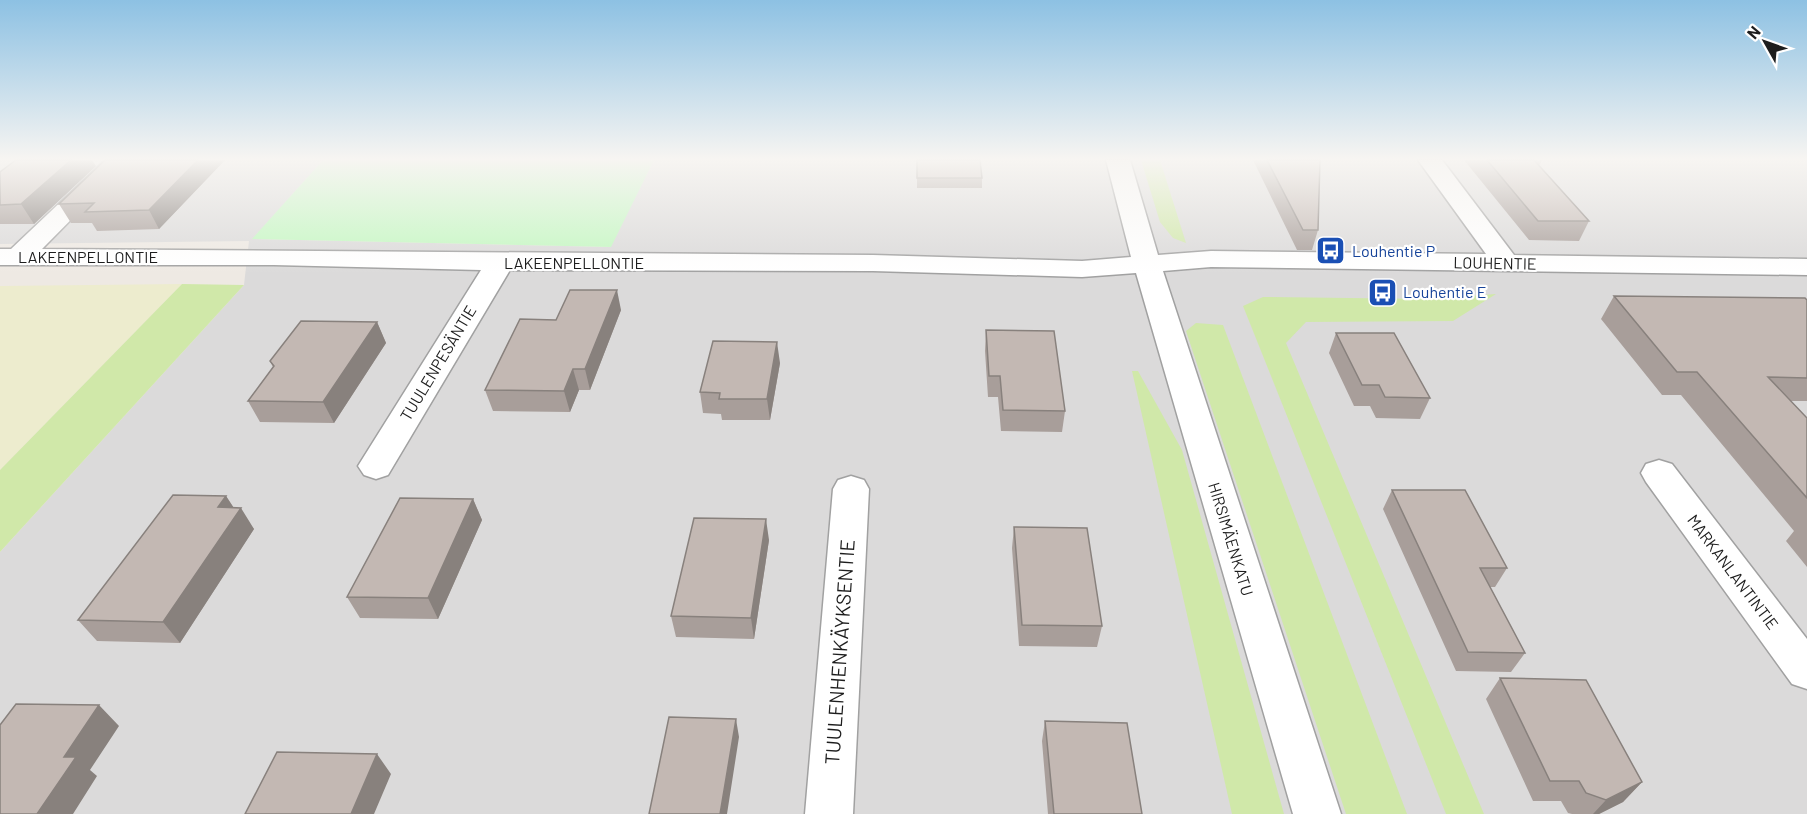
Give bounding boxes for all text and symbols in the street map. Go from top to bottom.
north arrow [1735,12,1795,72]
text: N [1742,22,1764,42]
bus stop icon: Louhentie P [1315,235,1347,267]
place label: Louhentie P [1352,241,1435,260]
street label: LAKEENPELLONTIE [18,247,158,266]
street label: LOUHENTIE [1453,252,1537,273]
street label: LAKEENPELLONTIE [504,253,644,272]
bus stop icon: Louhentie E [1366,276,1398,308]
place label: Louhentie E [1403,282,1486,301]
street label: TUULENPESÄNTIE [396,302,479,424]
street label: HIRSIMÄENKATU [1205,480,1258,598]
street label: MARKANLANTINTIE [1684,510,1783,633]
street label: TUULENHENKÄYKSENTIE [819,538,859,765]

